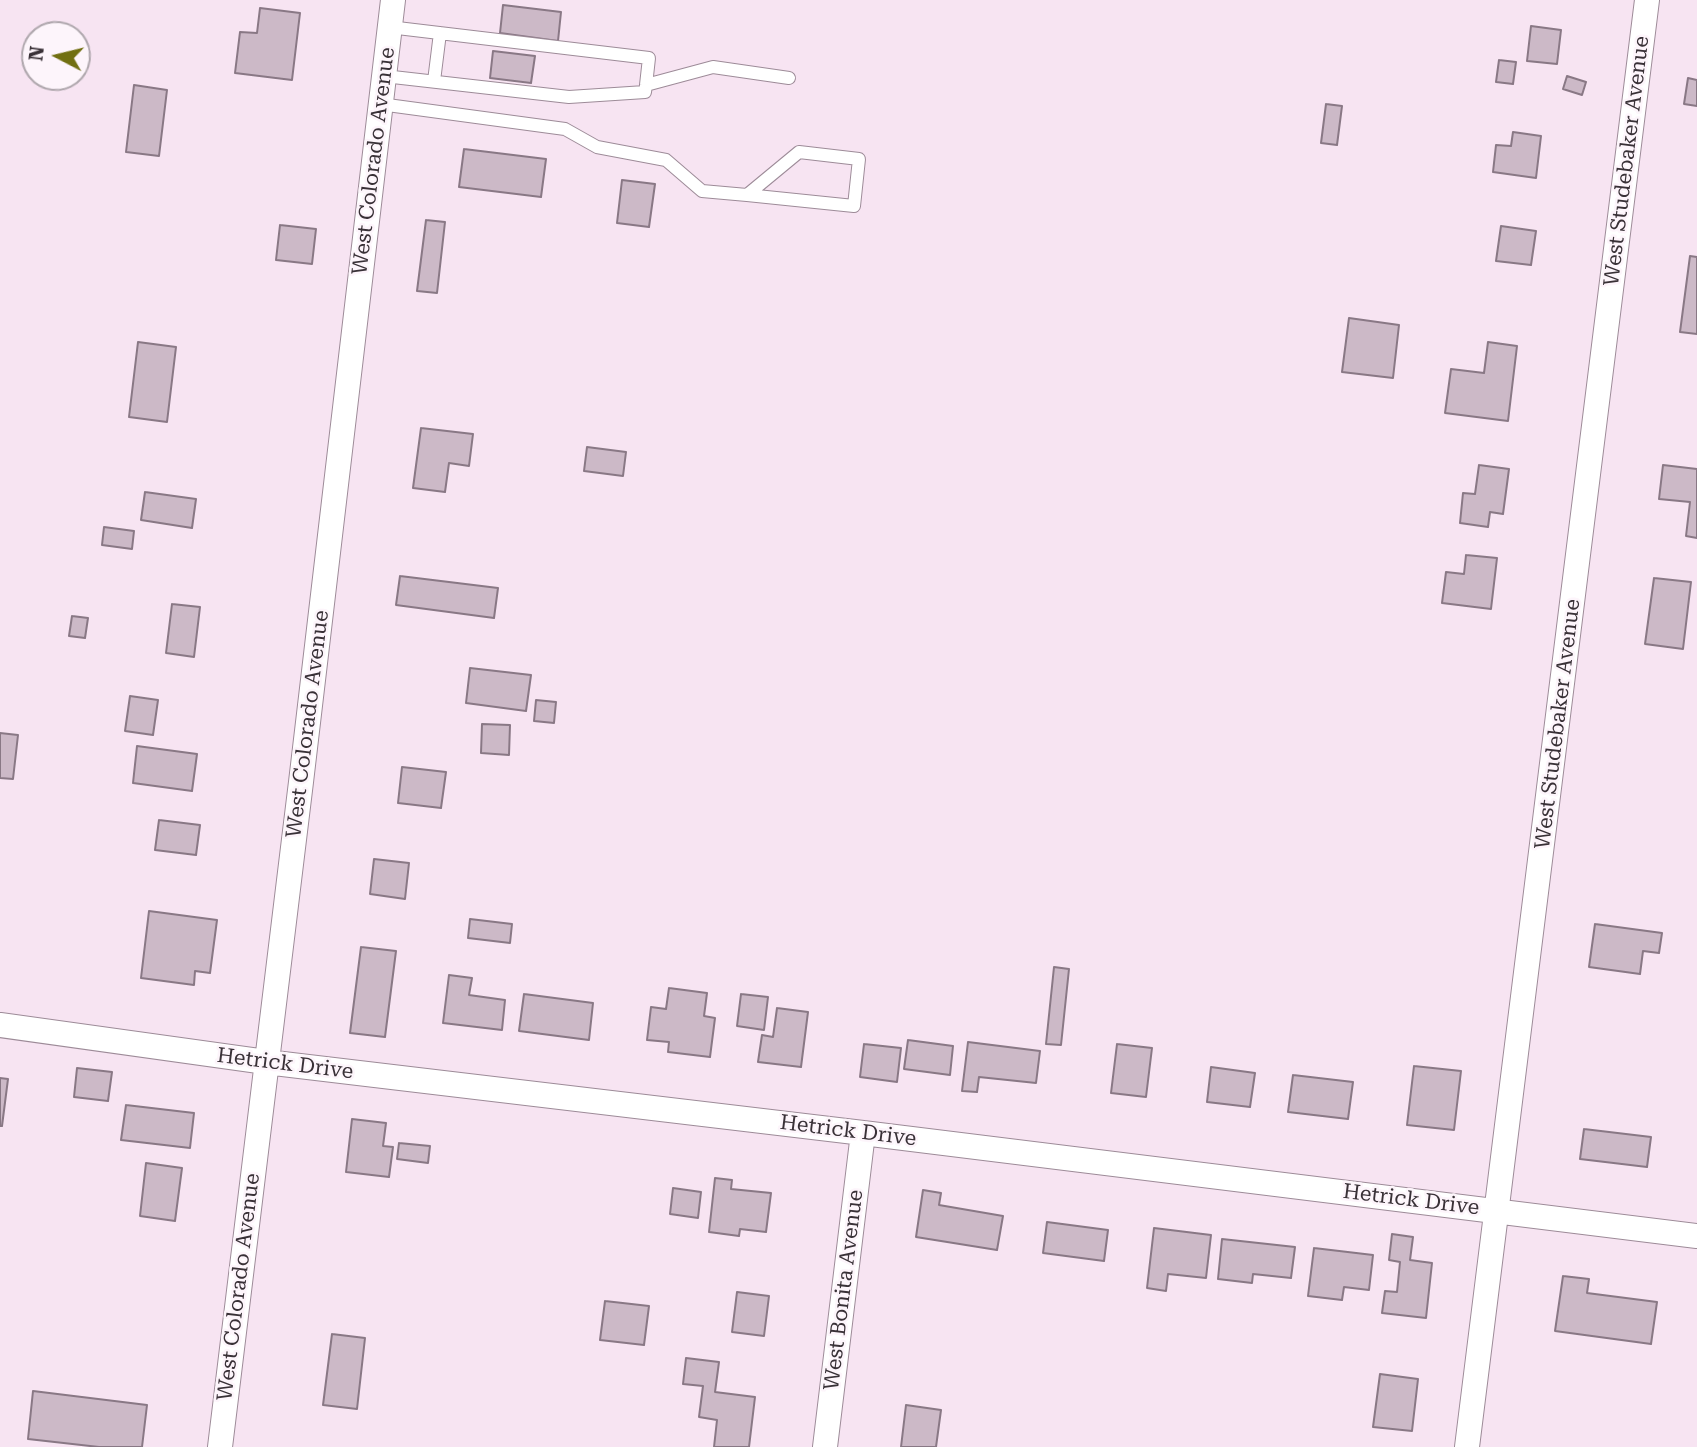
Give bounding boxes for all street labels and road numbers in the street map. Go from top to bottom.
street label: West Studebaker Avenue [1599,34,1655,288]
street label: West Colorado Avenue [348,46,400,276]
street label: West Studebaker Avenue [1530,597,1586,851]
street label: West Colorado Avenue [282,609,334,839]
street label: Hetrick Drive [215,1043,355,1085]
street label: Hetrick Drive [778,1110,918,1152]
street label: West Colorado Avenue [213,1172,265,1402]
street label: Hetrick Drive [1341,1179,1481,1221]
street label: West Bonita Avenue [819,1188,869,1392]

